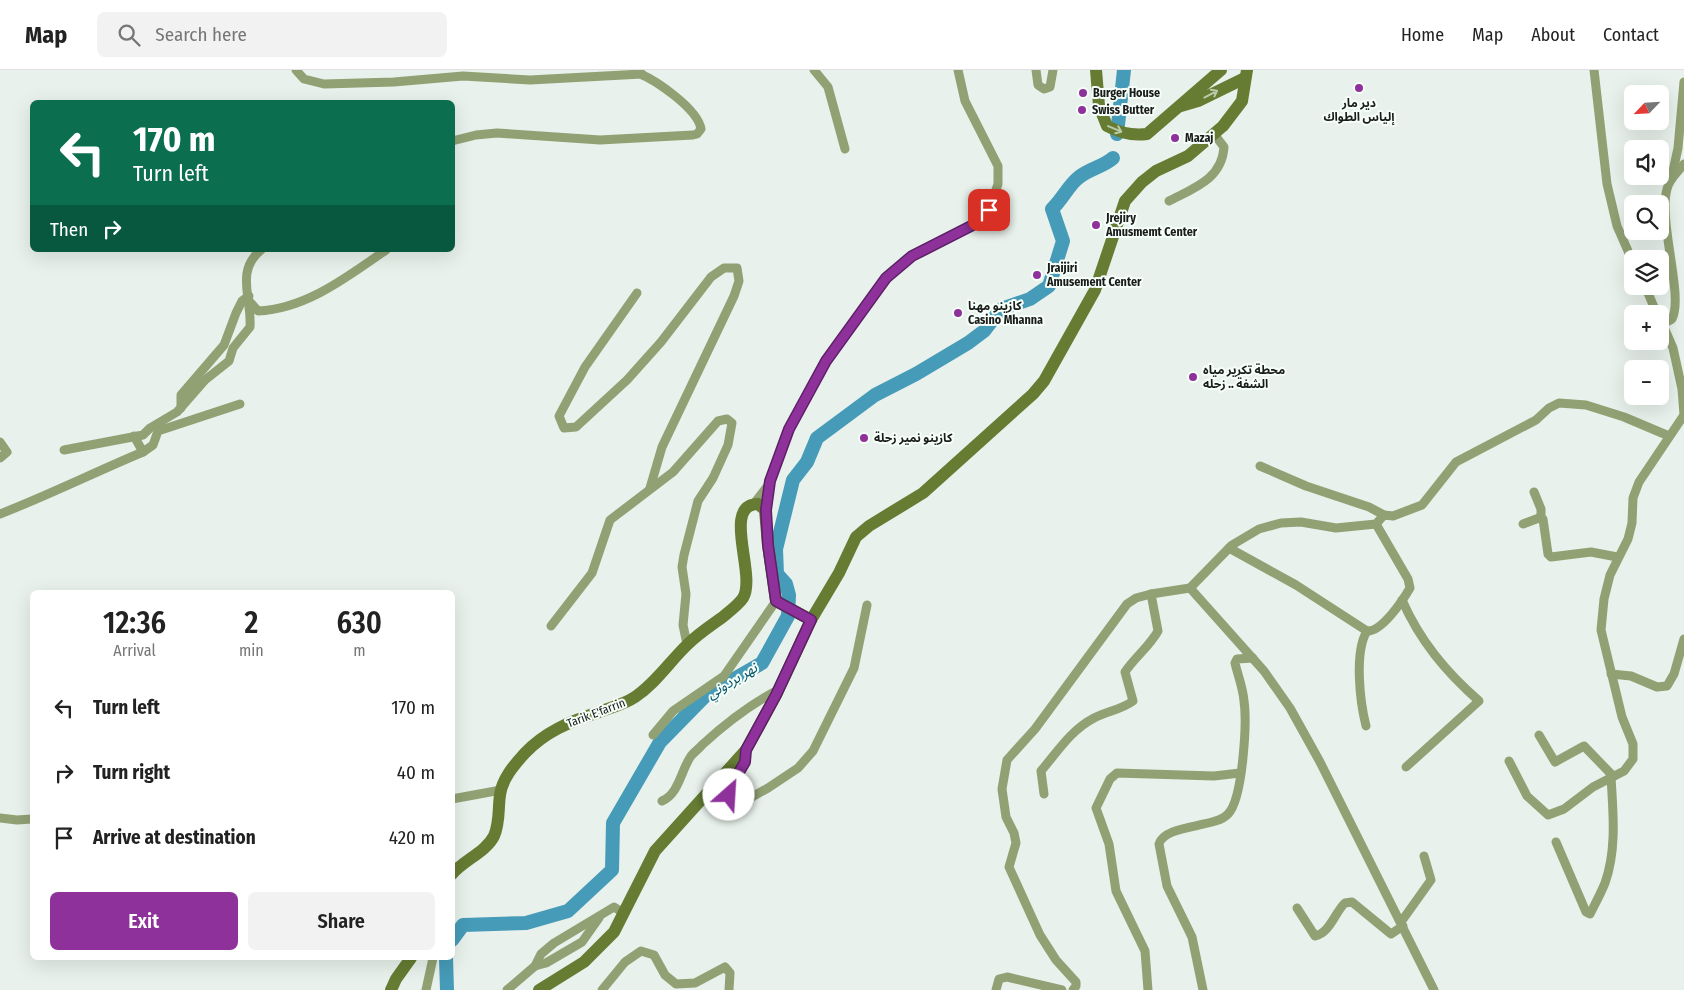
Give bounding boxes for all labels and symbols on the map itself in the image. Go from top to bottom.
marker: دير مار إلياس الطواك [1353,82,1365,94]
north arrow [1624,85,1669,130]
place label: Burger House [1093,86,1160,100]
marker: Burger House [1077,87,1089,99]
one-way arrow [1203,89,1218,98]
place label: دير مار إلياس الطواك [1323,96,1395,126]
place label: Swiss Butter [1092,103,1155,117]
marker: Swiss Butter [1076,104,1088,116]
one-way arrow [1107,125,1122,135]
place label: Mazaj [1185,131,1213,145]
marker: Mazaj [1169,132,1181,144]
pin [968,189,1010,231]
place label: Jrejiry Amusmemt Center [1105,211,1198,239]
marker: Jrejiry Amusmemt Center [1090,219,1102,231]
place label: Jraijiri Amusement Center [1046,261,1142,289]
marker: Jraijiri Amusement Center [1031,269,1043,281]
place label: كازينو مهنا Casino Mhanna [968,299,1043,327]
marker: كازينو مهنا Casino Mhanna [952,307,964,319]
place label: محطة تكرير مياه الشفة .. زحله [1203,363,1285,391]
marker: محطة تكرير مياه الشفة .. زحله [1187,371,1199,383]
place label: كازينو نمير زحلة [874,431,953,445]
marker: كازينو نمير زحلة [858,432,870,444]
water label: نهر بردوني [704,659,762,705]
street label: Tarik E'farrin [565,695,627,731]
position arrow [702,768,754,820]

